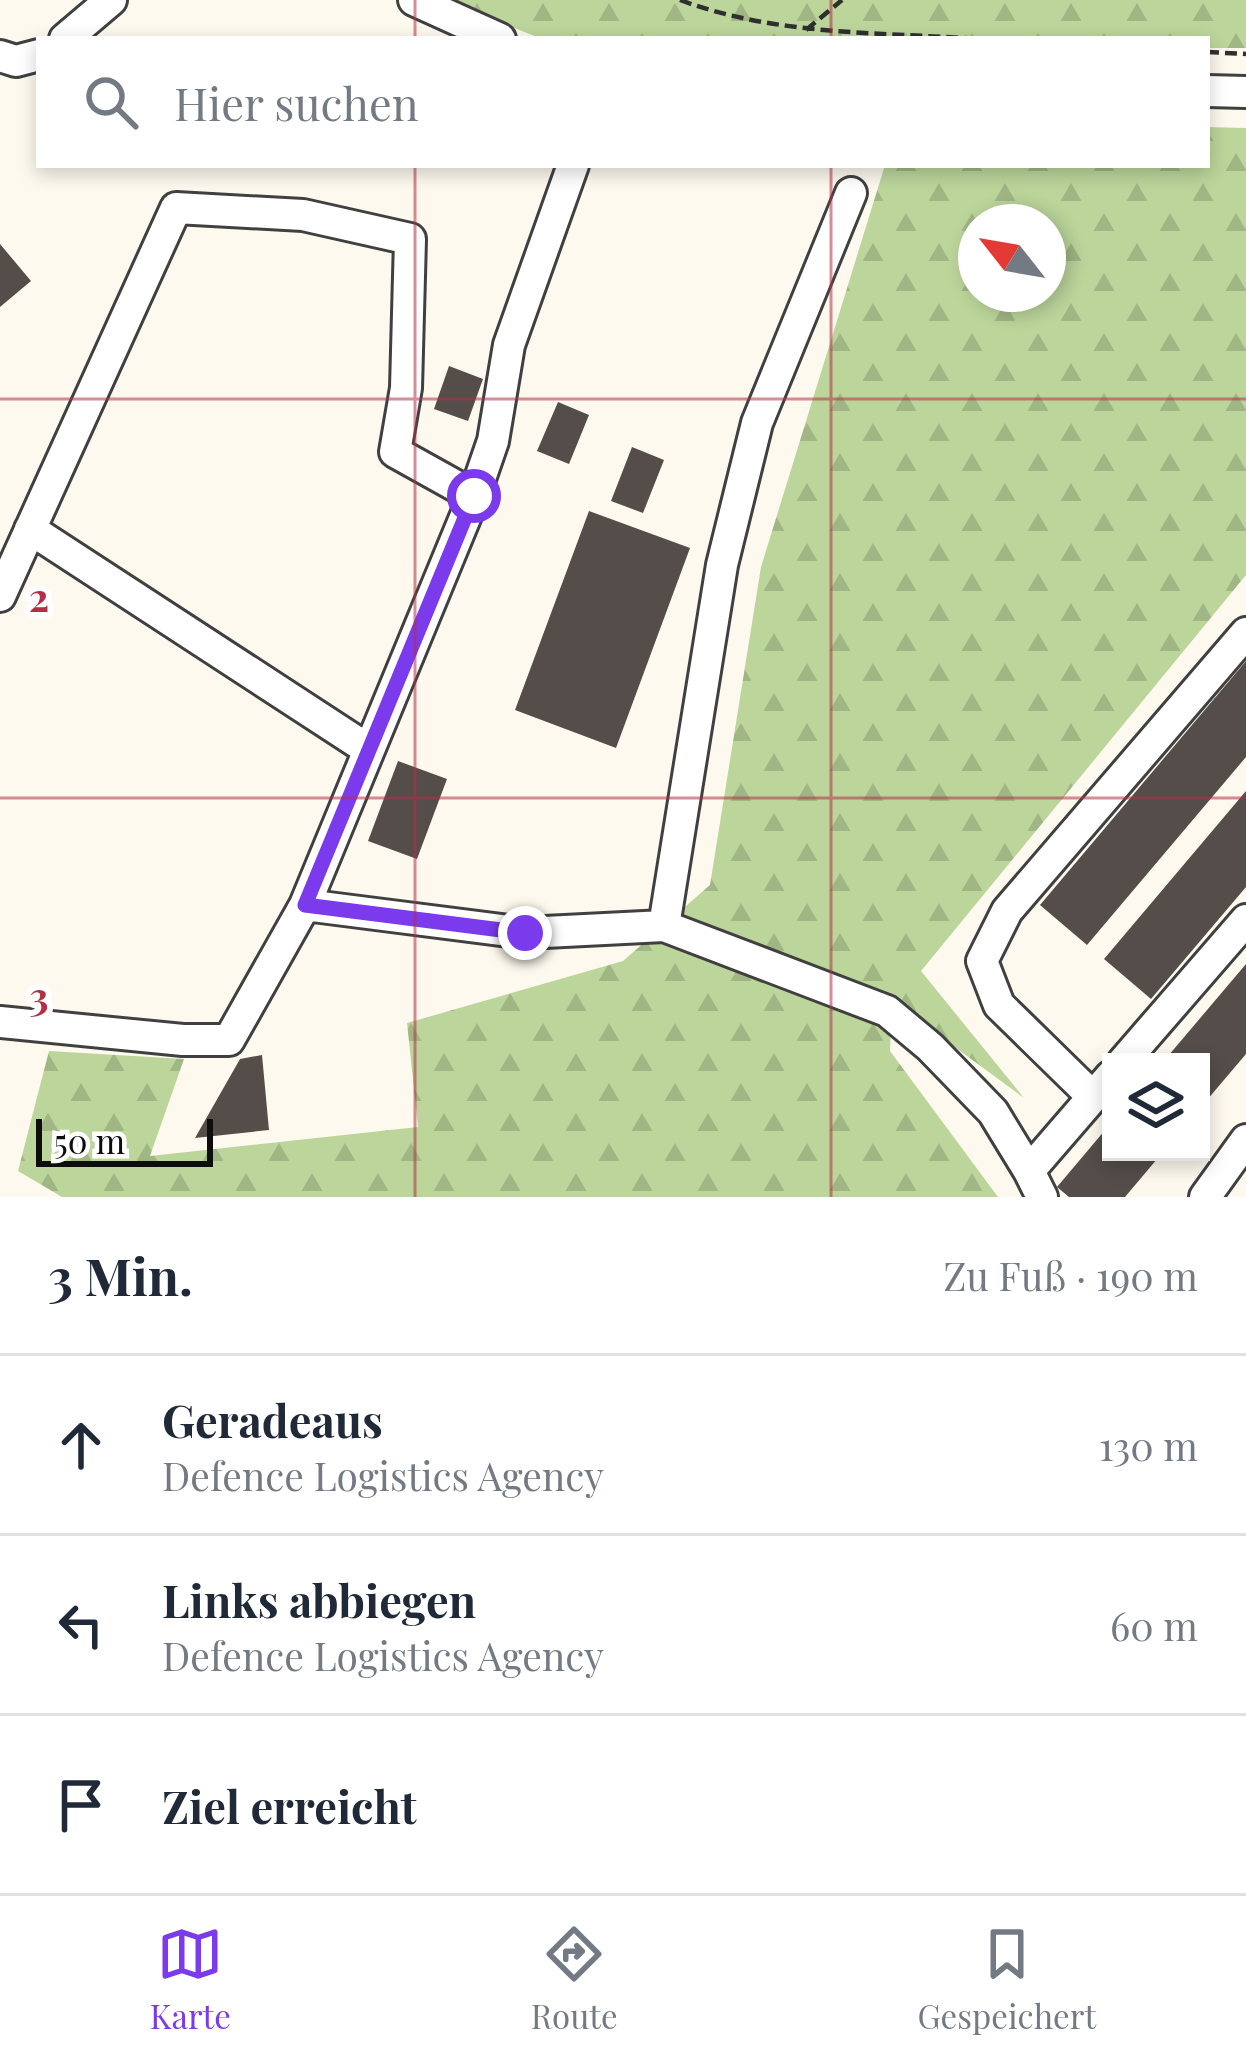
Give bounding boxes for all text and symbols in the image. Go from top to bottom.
search box [36,36,1210,168]
icon: search [78,69,144,135]
text: Hier suchen [174,72,419,132]
north arrow [958,204,1066,312]
route start [447,469,501,523]
text: 2 [29,570,49,622]
route end [498,906,552,960]
text: 3 [29,969,49,1021]
map controls [1102,1053,1210,1161]
button: layers [1102,1053,1210,1161]
scale bar [36,1113,213,1166]
text: 50 m [54,1118,125,1162]
text: 3 Min. [48,1241,193,1309]
text: Zu Fuß · 190 m [943,1249,1198,1301]
text: Geradeaus [162,1389,383,1449]
icon: ahead [48,1412,114,1478]
text: 130 m [1099,1419,1198,1471]
text: Defence Logistics Agency [162,1449,604,1501]
text: Links abbiegen [162,1569,476,1629]
icon: left [48,1592,114,1658]
text: 60 m [1110,1599,1198,1651]
text: Defence Logistics Agency [162,1629,604,1681]
icon: arrive [48,1772,114,1838]
text: Ziel erreicht [162,1775,417,1835]
tab: Karte [150,1921,231,2037]
tab: Route [531,1921,618,2037]
tab: Gespeichert [917,1921,1096,2037]

